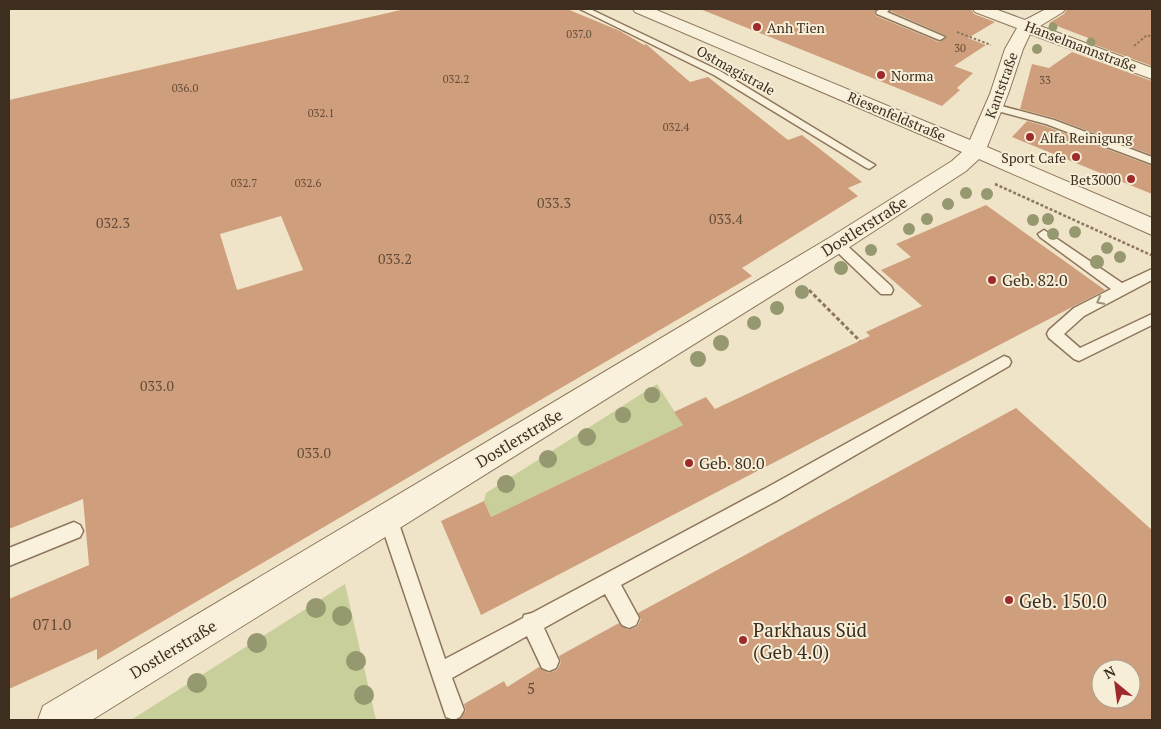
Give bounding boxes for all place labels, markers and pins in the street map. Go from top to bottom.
place label: Anh Tien [767,18,825,37]
marker: Anh Tien [751,21,763,33]
place label: Norma [891,66,934,85]
marker: Norma [875,69,887,81]
place label: Alfa Reinigung [1040,128,1133,147]
marker: Alfa Reinigung [1024,131,1036,143]
place label: Sport Cafe [1001,148,1066,167]
marker: Sport Cafe [1070,151,1082,163]
place label: Bet3000 [1070,170,1121,189]
marker: Bet3000 [1125,173,1137,185]
place label: Geb. 82.0 [1002,269,1068,291]
marker: Geb. 82.0 [986,274,998,286]
place label: Geb. 80.0 [699,452,765,474]
marker: Geb. 80.0 [683,457,695,469]
place label: Geb. 150.0 [1019,588,1107,613]
marker: Geb. 150.0 [1003,594,1015,606]
place label: Parkhaus Süd (Geb 4.0) [753,617,868,664]
marker: Parkhaus Süd (Geb 4.0) [737,634,749,646]

